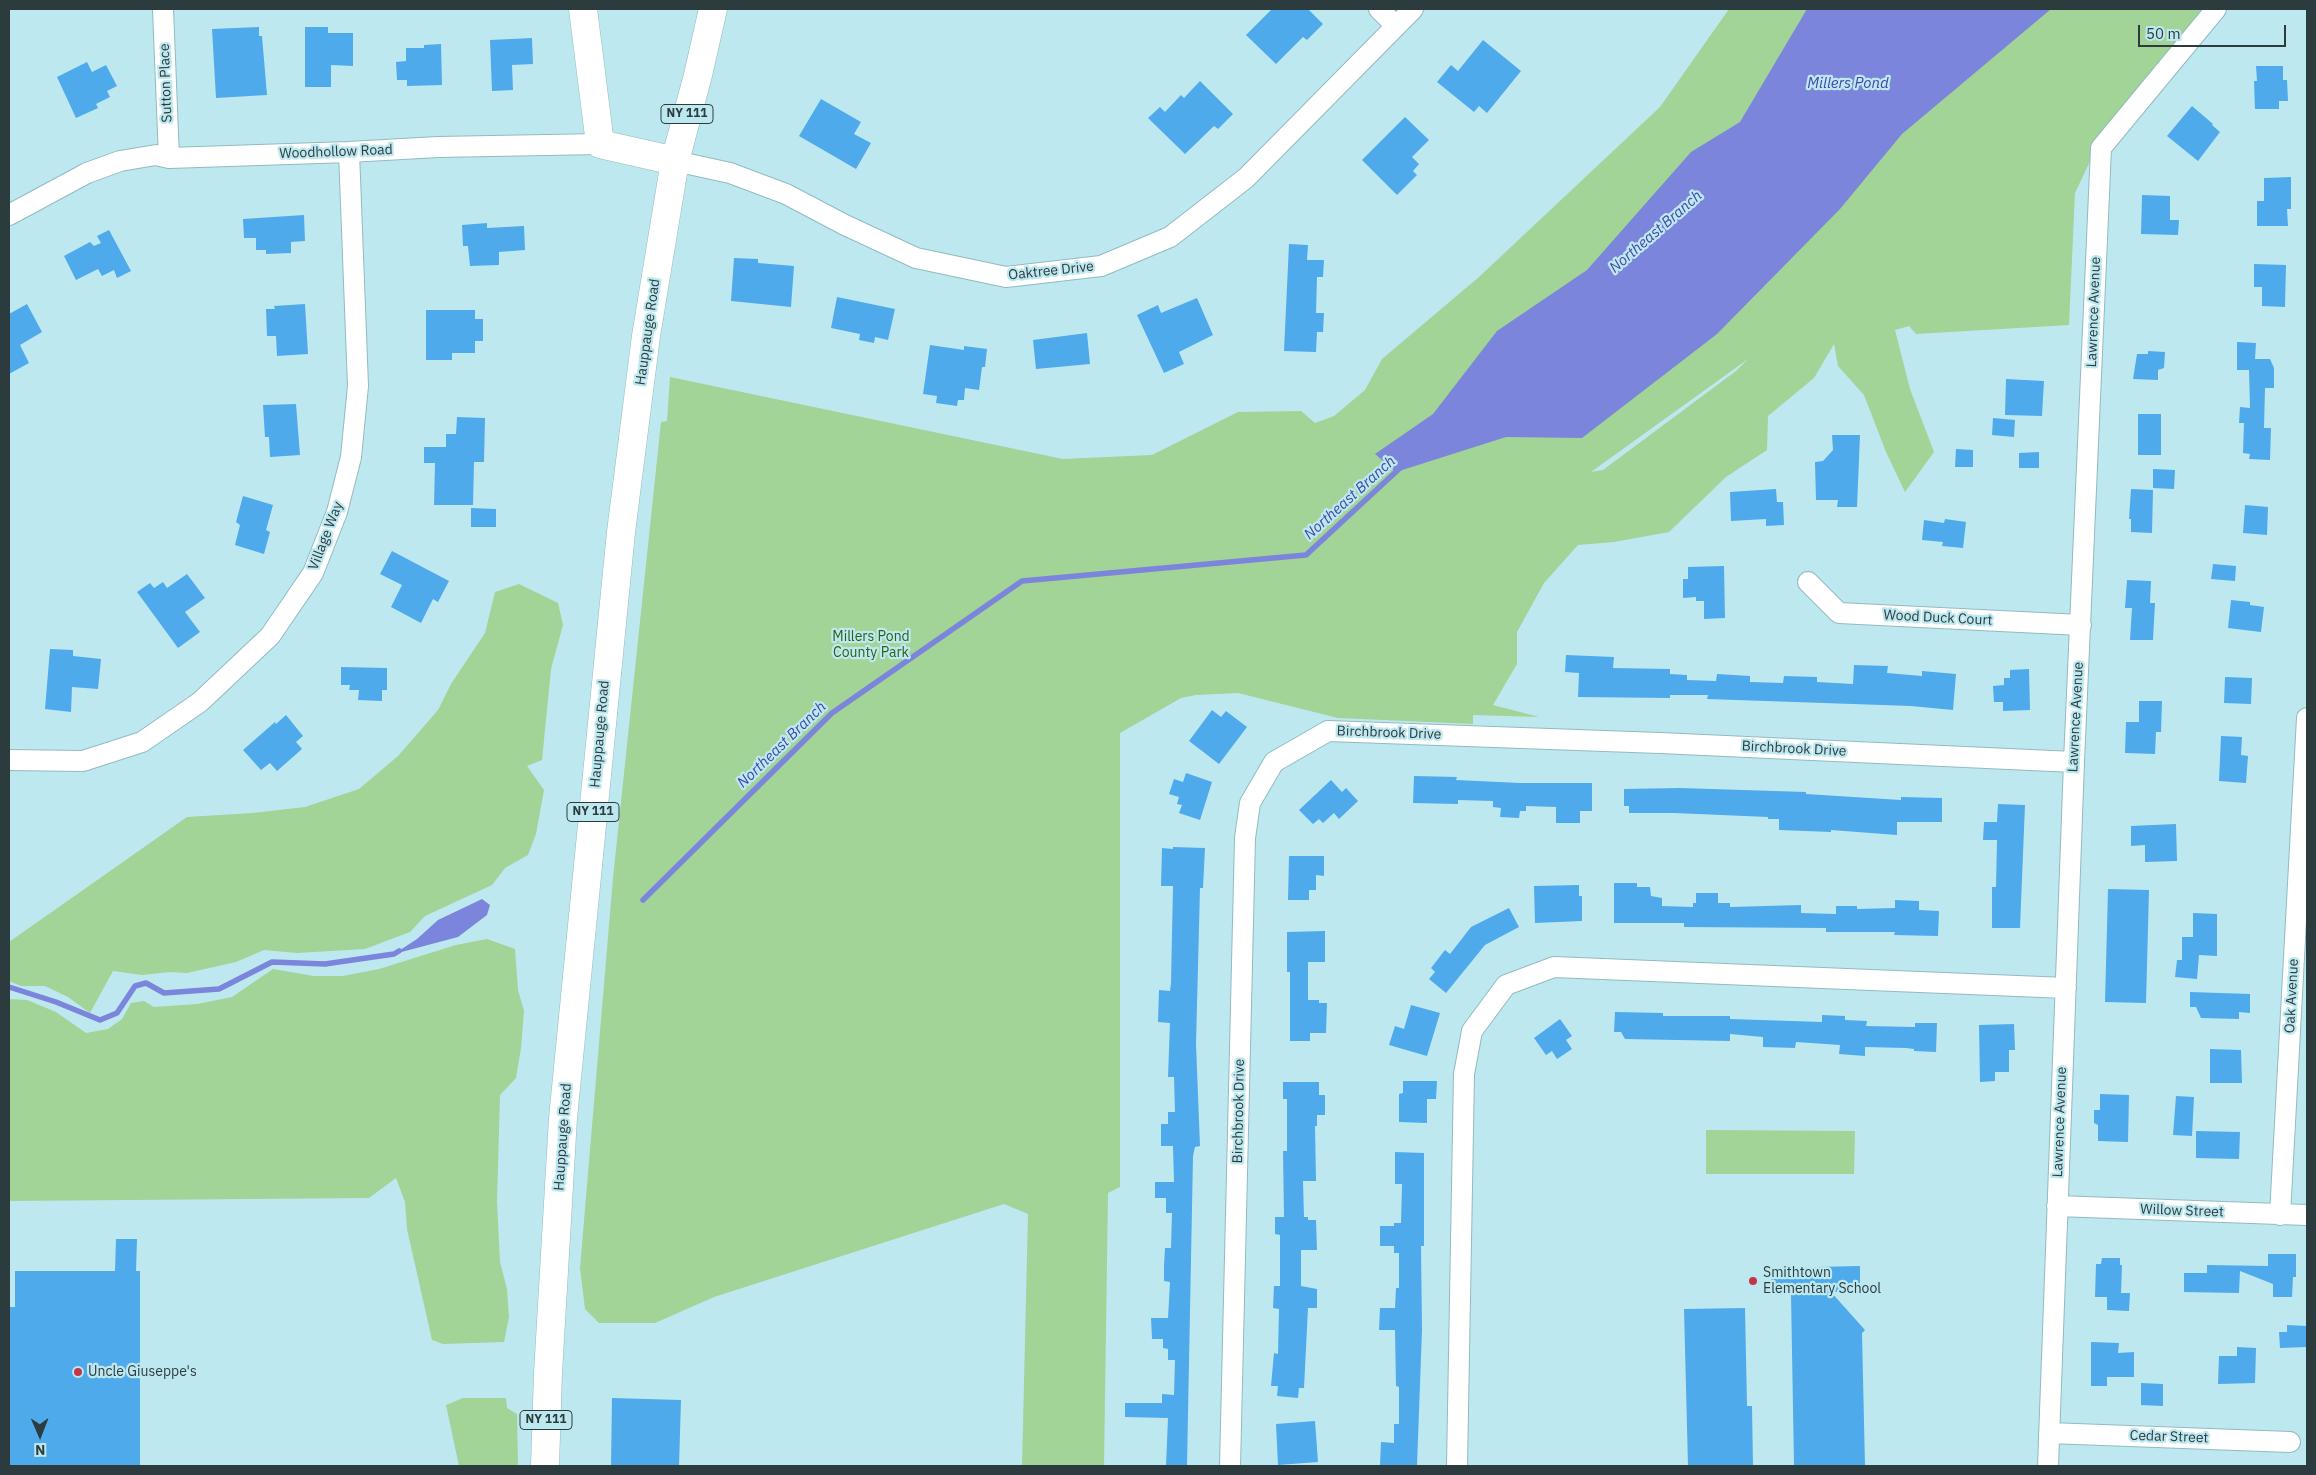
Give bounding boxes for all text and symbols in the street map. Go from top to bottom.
scale bar [2141,15,2288,47]
text: 50 m [2146,24,2181,43]
street label: Sutton Place [156,43,176,123]
water label: Millers Pond [1807,75,1889,93]
road number: NY 111 [661,105,713,124]
street label: Woodhollow Road [279,142,393,162]
water label: Northeast Branch [1606,187,1706,277]
street label: Lawrence Avenue [2084,256,2104,368]
street label: Oaktree Drive [1007,258,1095,284]
street label: Hauppauge Road [632,278,664,386]
water label: Northeast Branch [1301,452,1399,544]
street label: Village Way [305,499,347,573]
street label: Wood Duck Court [1883,607,1993,629]
park label: Millers Pond County Park [832,629,910,662]
street label: Lawrence Avenue [2065,661,2087,773]
street label: Hauppauge Road [587,680,613,788]
water label: Northeast Branch [734,698,830,792]
street label: Birchbrook Drive [1336,723,1442,743]
street label: Birchbrook Drive [1741,738,1847,760]
road number: NY 111 [567,802,619,822]
street label: Oak Avenue [2282,958,2302,1034]
street label: Birchbrook Drive [1230,1058,1248,1164]
street label: Lawrence Avenue [2050,1066,2070,1178]
street label: Hauppauge Road [551,1083,575,1191]
street label: Willow Street [2140,1201,2224,1221]
place label: Smithtown Elementary School [1763,1265,1881,1298]
marker: Smithtown Elementary School [1747,1275,1759,1287]
place label: Uncle Giuseppe's [88,1364,197,1380]
marker: Uncle Giuseppe's [72,1366,84,1378]
north arrow [15,1410,65,1460]
road number: NY 111 [520,1410,572,1430]
street label: Cedar Street [2129,1427,2209,1447]
text: N [35,1441,45,1459]

